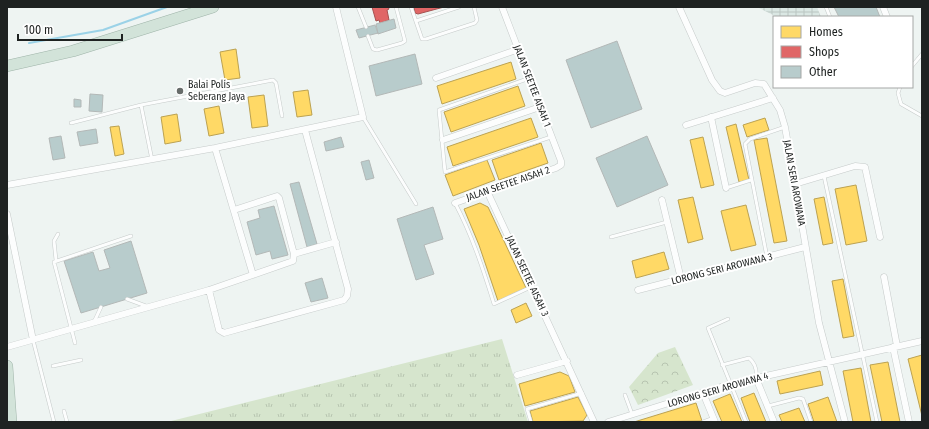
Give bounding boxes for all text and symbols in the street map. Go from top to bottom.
scale bar [18,16,122,42]
legend [773,16,913,88]
text: 100 m [24,23,53,37]
text: Homes [809,25,843,39]
street label: JALAN SEETEE AISAH 1 [511,43,553,129]
text: Shops [809,45,839,59]
text: Other [809,65,838,79]
place label: Balai Polis Seberang Jaya [188,79,245,103]
marker: Balai Polis Seberang Jaya [175,86,185,96]
street label: JALAN SERI AROWANA [781,139,808,228]
street label: JALAN SEETEE AISAH 2 [465,164,552,204]
street label: JALAN SEETEE AISAH 3 [503,234,551,319]
street label: LORONG SERI AROWANA 3 [670,250,774,287]
street label: LORONG SERI AROWANA 4 [666,370,770,410]

